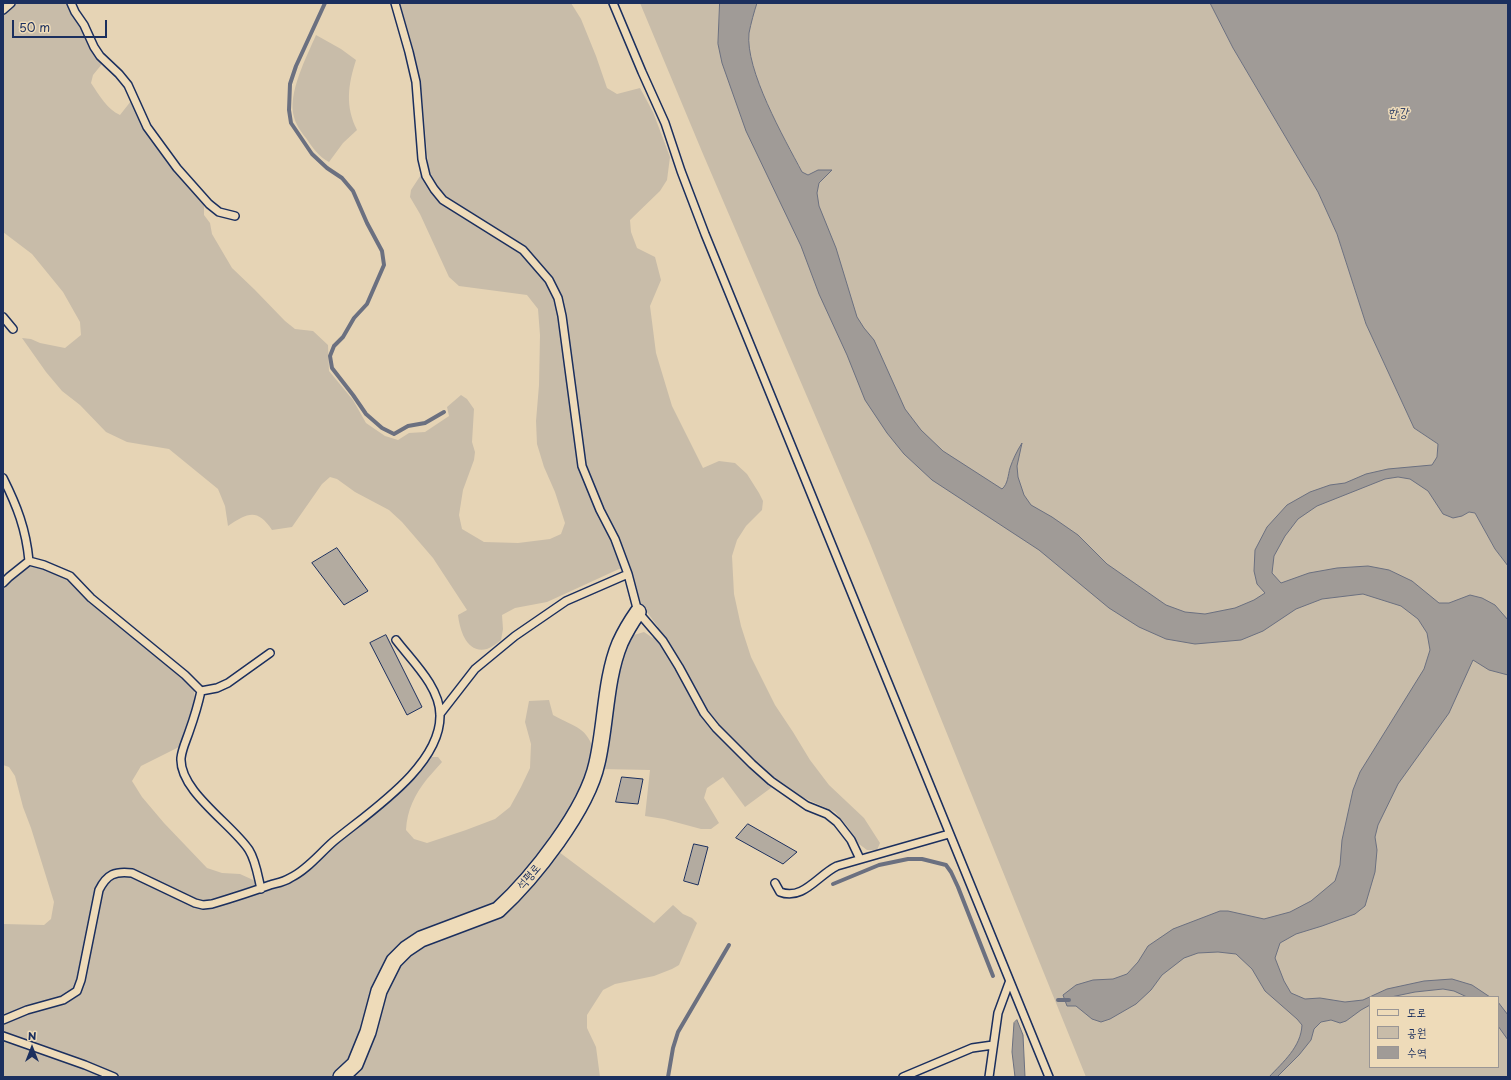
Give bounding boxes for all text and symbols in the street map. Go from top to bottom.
scale bar [14,12,109,38]
text: 50 m [19,18,50,36]
water label: 한강 [1388,105,1408,121]
street label: 석평로 [514,861,544,893]
legend [1369,996,1499,1068]
text: 도로 [1407,1003,1426,1021]
text: 공원 [1407,1023,1426,1041]
text: N [28,1027,36,1044]
north arrow [12,1028,52,1068]
text: 수역 [1407,1043,1426,1061]

